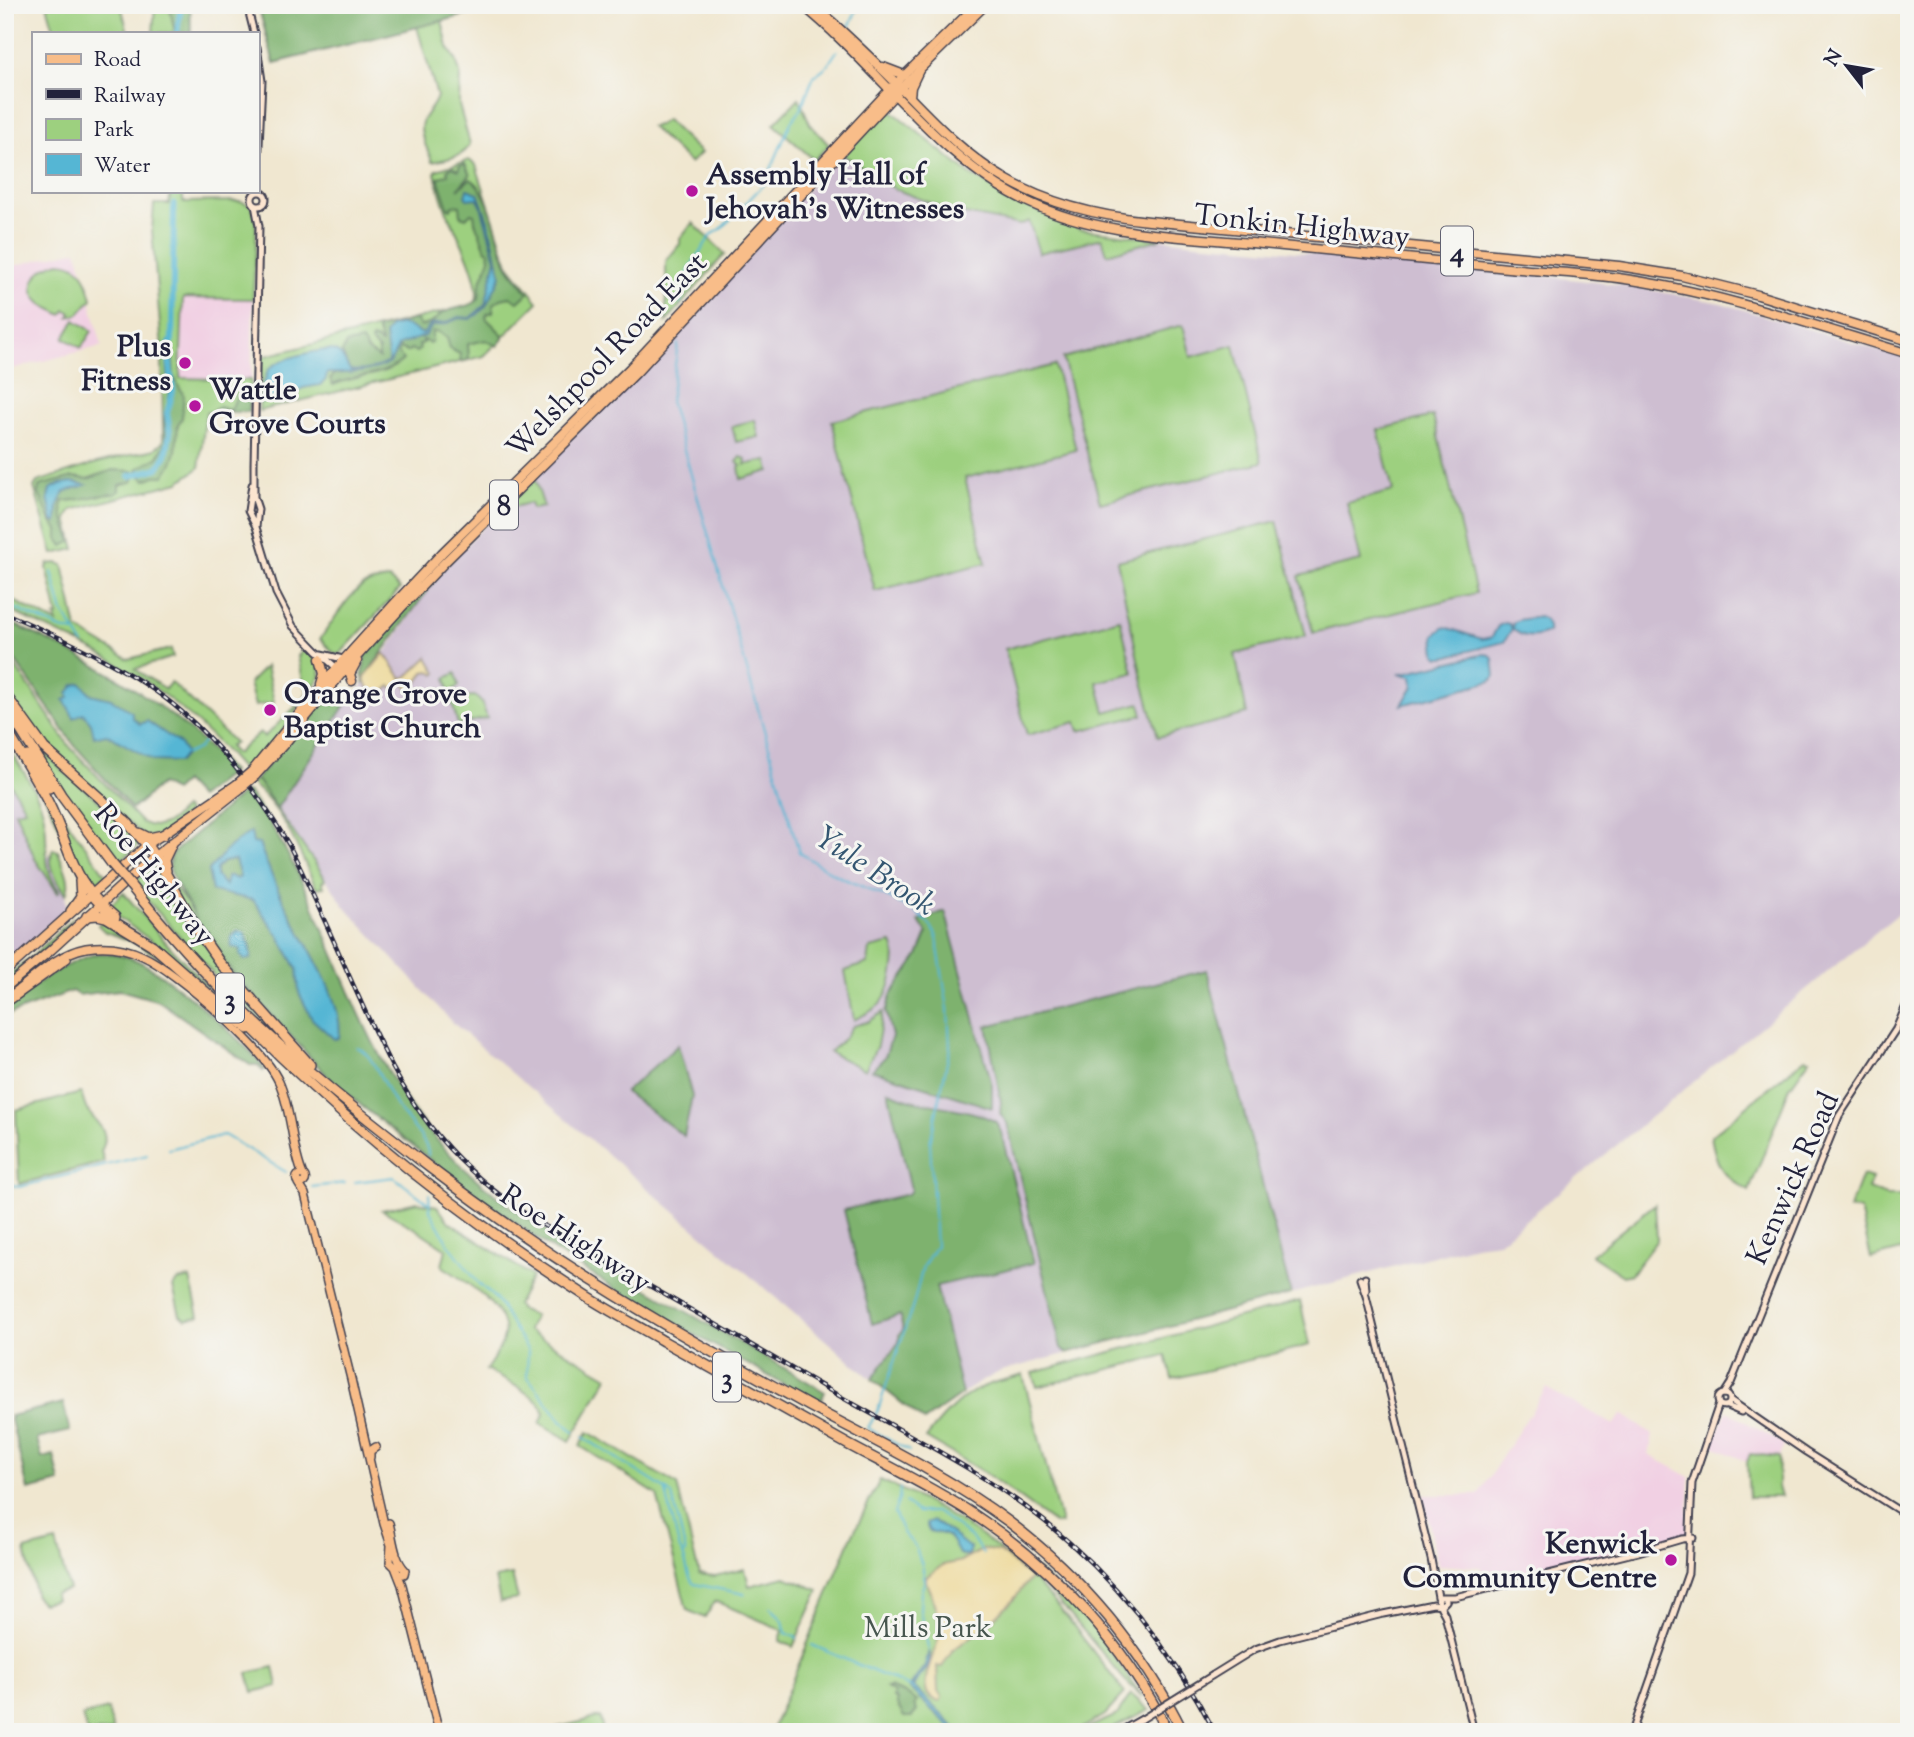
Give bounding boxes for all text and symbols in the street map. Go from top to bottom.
legend [32,32,259,192]
north arrow [1812,32,1882,102]
text: N [1819,45,1850,72]
text: Road [94,46,141,76]
text: Railway [94,82,166,112]
text: Park [94,116,135,146]
text: Water [94,152,151,182]
place label: Assembly Hall of Jehovah's Witnesses [704,155,965,232]
marker: Assembly Hall of Jehovah's Witnesses [684,183,700,199]
street label: Tonkin Highway [1192,195,1412,260]
road number: 4 [1441,226,1473,276]
street label: Welshpool Road East [497,243,718,470]
place label: Plus Fitness [81,327,171,404]
marker: Plus Fitness [177,355,193,371]
place label: Wattle Grove Courts [209,370,386,447]
marker: Wattle Grove Courts [187,398,203,414]
road number: 8 [490,480,518,530]
place label: Orange Grove Baptist Church [284,674,482,751]
marker: Orange Grove Baptist Church [262,702,278,718]
street label: Roe Highway [82,795,224,956]
water label: Yule Brook [805,816,944,929]
road number: 3 [216,974,244,1023]
street label: Kenwick Road [1737,1085,1852,1273]
street label: Roe Highway [491,1175,659,1305]
road number: 3 [713,1352,741,1402]
place label: Kenwick Community Centre [1403,1524,1658,1601]
marker: Kenwick Community Centre [1663,1552,1679,1568]
park label: Mills Park [864,1608,992,1651]

